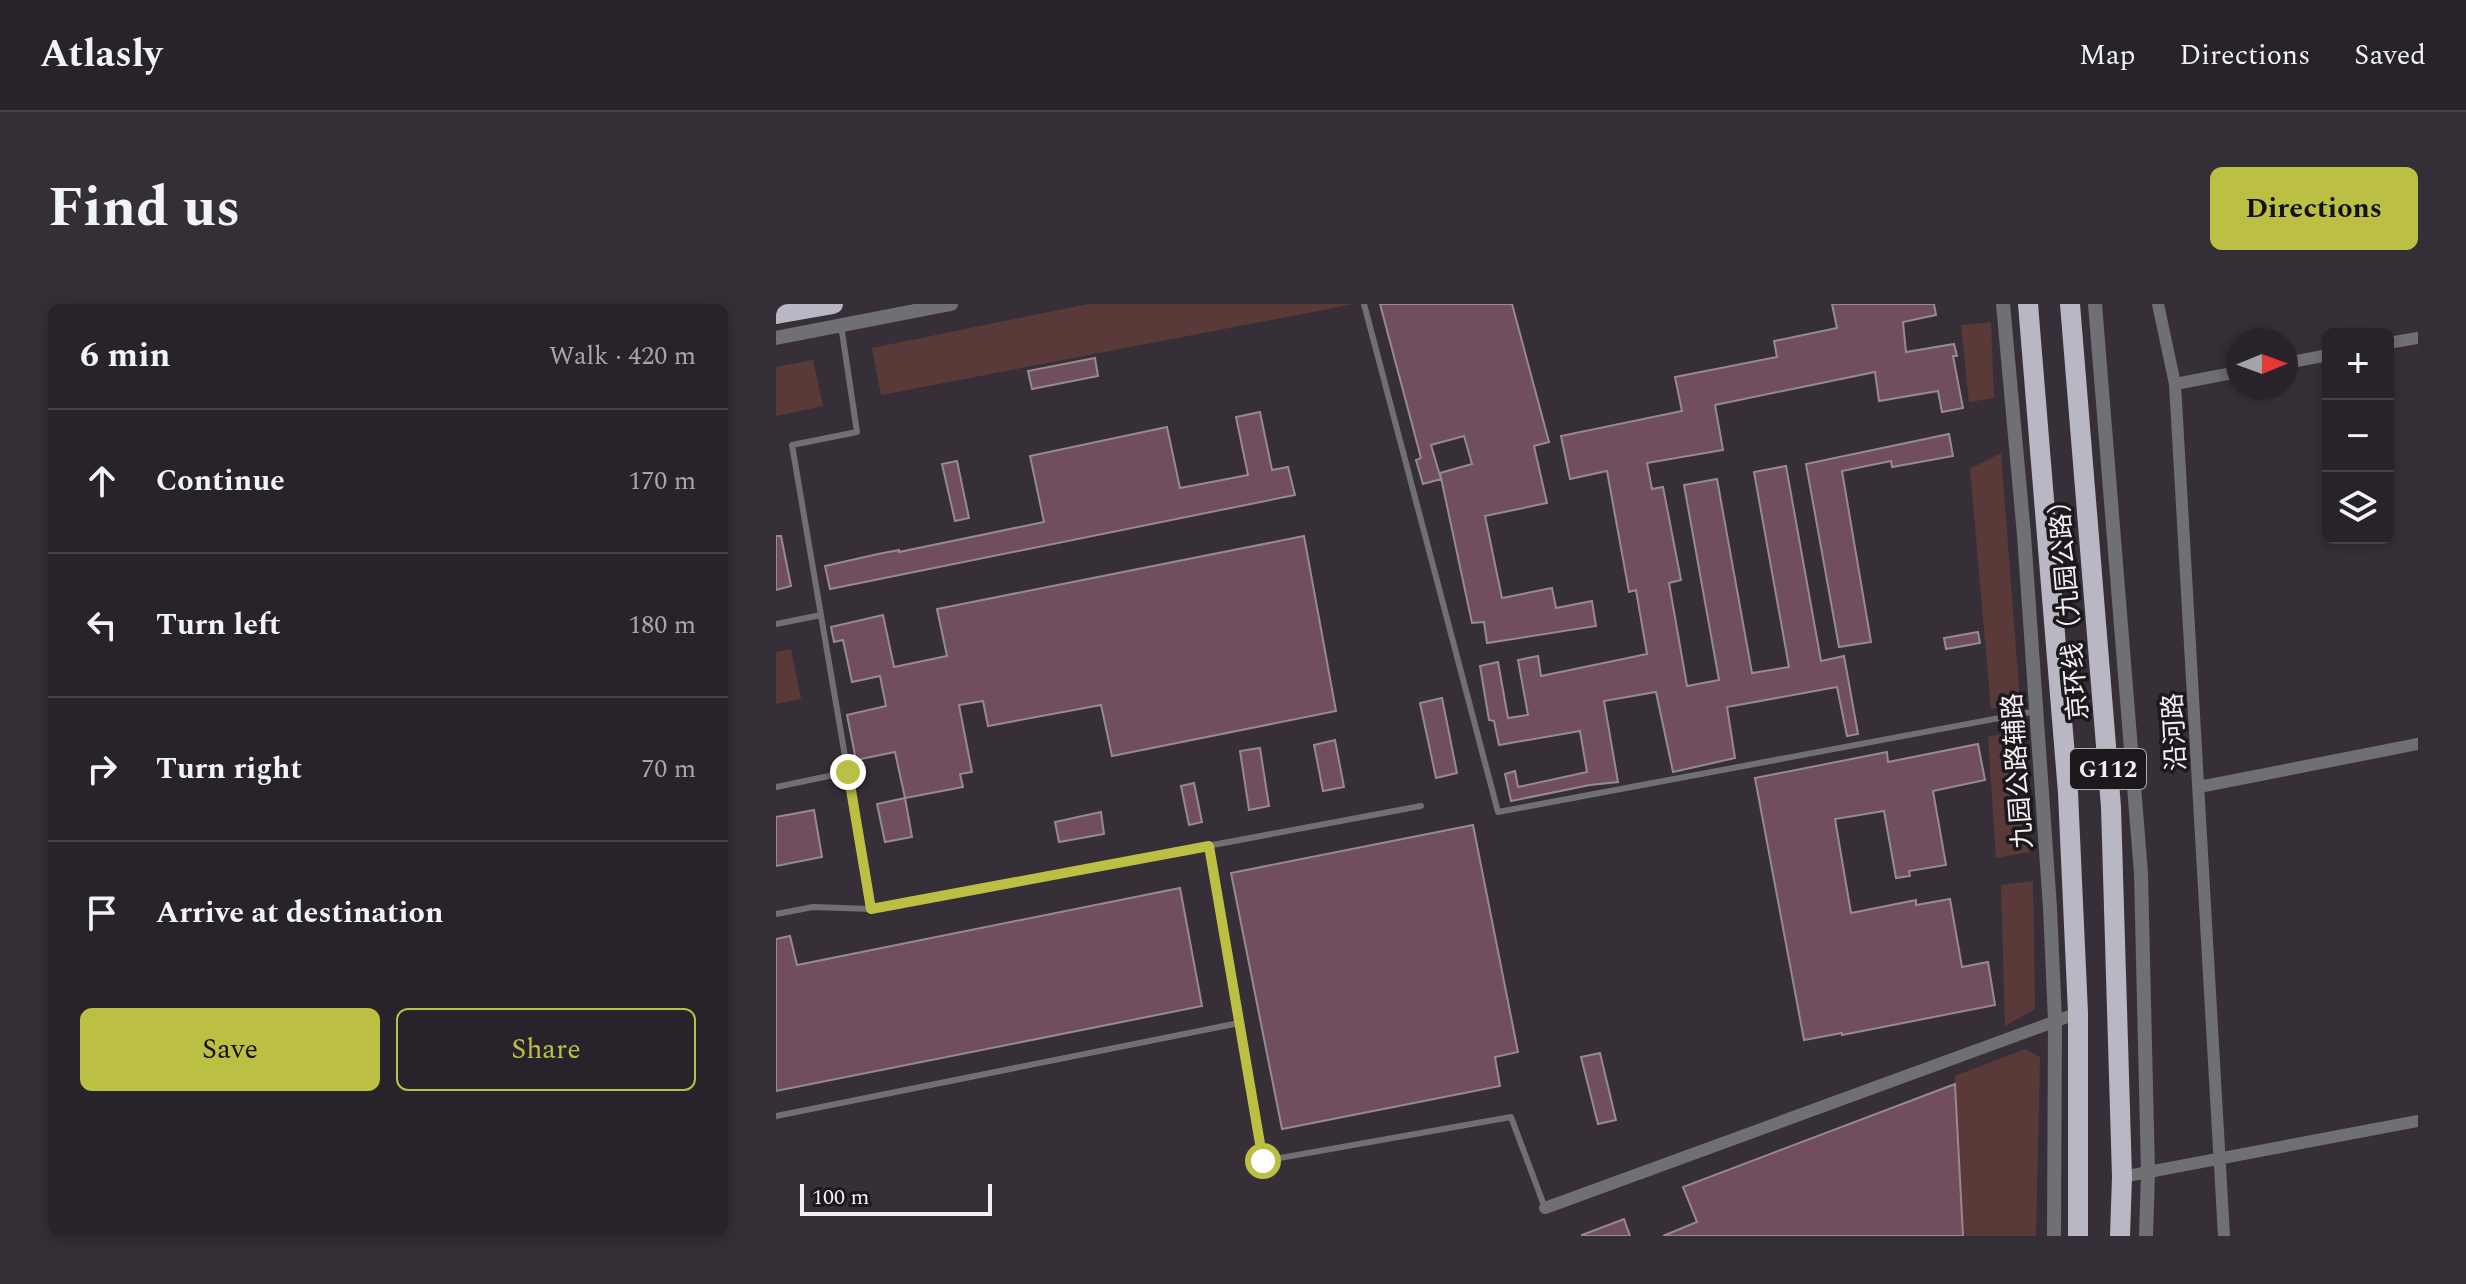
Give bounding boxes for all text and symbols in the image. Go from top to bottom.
text: Atlasly [40,26,162,84]
text: Map [2079,34,2136,77]
text: Directions [2180,34,2310,77]
text: Saved [2354,34,2426,77]
text: Find us [48,166,241,251]
button: Directions [2210,167,2418,250]
north arrow [2226,328,2298,400]
map controls [2322,328,2394,544]
button: + [2322,328,2394,400]
text: 6 min [80,330,170,382]
text: Walk · 420 m [549,336,696,376]
button: − [2322,400,2394,472]
text: Continue [156,458,285,504]
icon: ahead [80,459,124,503]
text: 170 m [628,461,696,501]
button: layers [2322,472,2394,544]
street label: 京环线（九园公路） [2039,486,2099,722]
text: Turn left [156,602,281,648]
icon: left [80,603,124,647]
text: 180 m [628,605,696,645]
street label: 九园公路辅路 [1993,692,2043,850]
street label: 沿河路 [2153,692,2197,772]
text: Turn right [156,746,302,792]
icon: right [80,747,124,791]
text: 70 m [641,749,696,789]
road number: G112 [2070,749,2146,789]
route end [830,754,866,790]
text: Arrive at destination [156,890,443,936]
icon: arrive [80,891,124,935]
button: Save [80,1008,380,1091]
button: Share [396,1008,696,1091]
route start [1245,1143,1281,1179]
scale bar [800,1180,992,1216]
text: 100 m [812,1181,869,1214]

